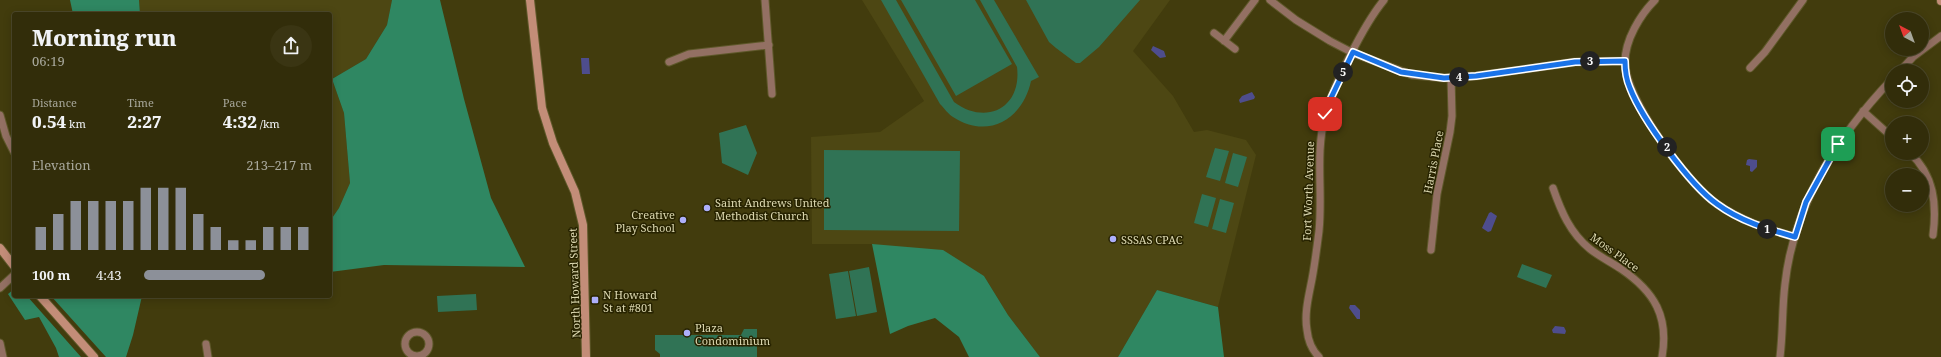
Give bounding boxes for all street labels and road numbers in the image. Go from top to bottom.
street label: Harris Place [1420,129,1447,195]
street label: Fort Worth Avenue [1299,141,1317,241]
street label: North Howard Street [565,228,583,338]
street label: Moss Place [1588,229,1643,275]

